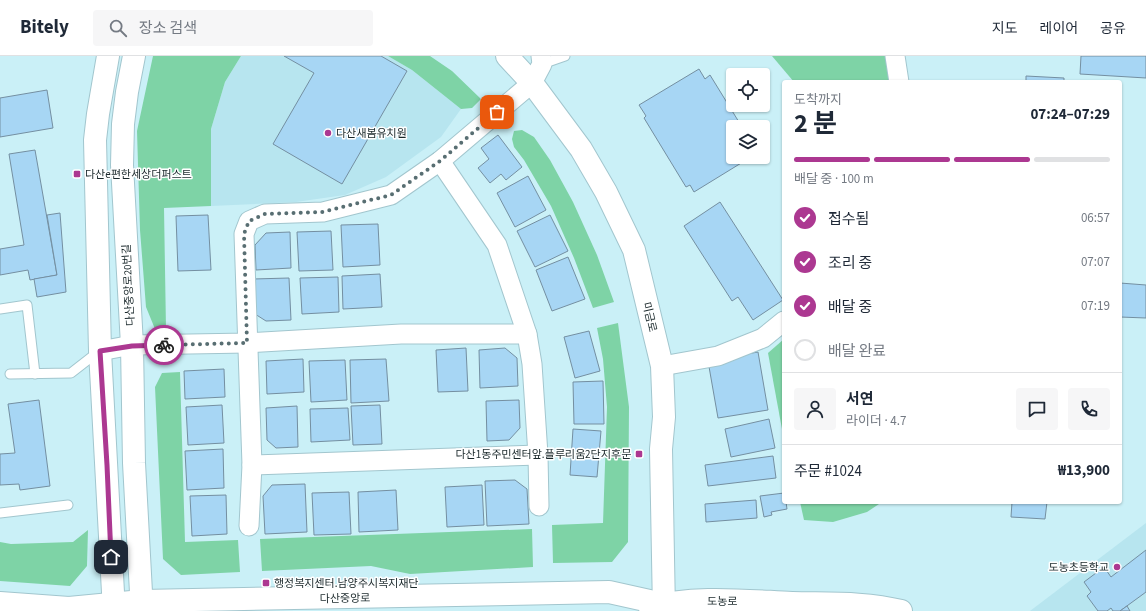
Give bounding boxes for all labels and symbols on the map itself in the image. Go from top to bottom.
pin [480,95,514,129]
place label: 다산새봄유치원 [336,126,407,141]
marker: 다산새봄유치원 [323,128,333,138]
place label: 다산e편한세상더퍼스트 [85,167,192,182]
marker: 다산e편한세상더퍼스트 [72,169,82,179]
street label: 다산중앙로20번길 [119,244,138,326]
street label: 미금로 [639,301,660,334]
courier [144,325,184,365]
place label: 다산1동주민센터앞.플루리움2단지후문 [455,447,631,462]
marker: 다산1동주민센터앞.플루리움2단지후문 [634,449,644,459]
pin [94,540,128,574]
place label: 도농초등학교 [1048,560,1109,575]
marker: 도농초등학교 [1112,562,1122,572]
place label: 행정복지센터.남양주시복지재단 [274,576,418,591]
marker: 행정복지센터.남양주시복지재단 [261,578,271,588]
street label: 다산중앙로 [320,591,370,606]
street label: 도농로 [707,594,737,609]

